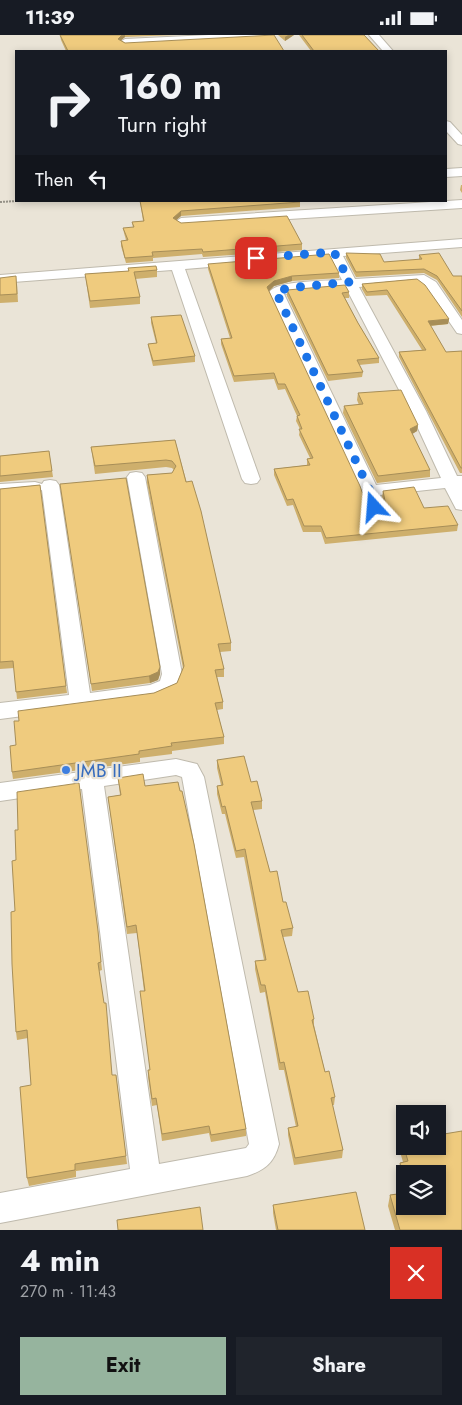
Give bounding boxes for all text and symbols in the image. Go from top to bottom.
text: 11:39 [25,4,75,31]
text: 160 m [118,62,222,112]
icon: right [35,70,100,135]
text: Turn right [118,108,206,140]
icon: left [84,165,112,193]
text: Then [35,166,74,193]
pin [235,237,277,279]
icon: arrive [242,244,270,272]
position arrow [347,480,399,532]
place label: JMB II [73,757,122,784]
marker: JMB II [60,764,72,776]
map controls [396,1105,446,1215]
button: sound [396,1105,446,1155]
button: layers [396,1165,446,1215]
text: 4 min [20,1239,100,1282]
button: close [390,1247,442,1299]
text: 270 m · 11:43 [20,1280,116,1303]
button: Exit [20,1337,226,1395]
button: Share [236,1337,442,1395]

